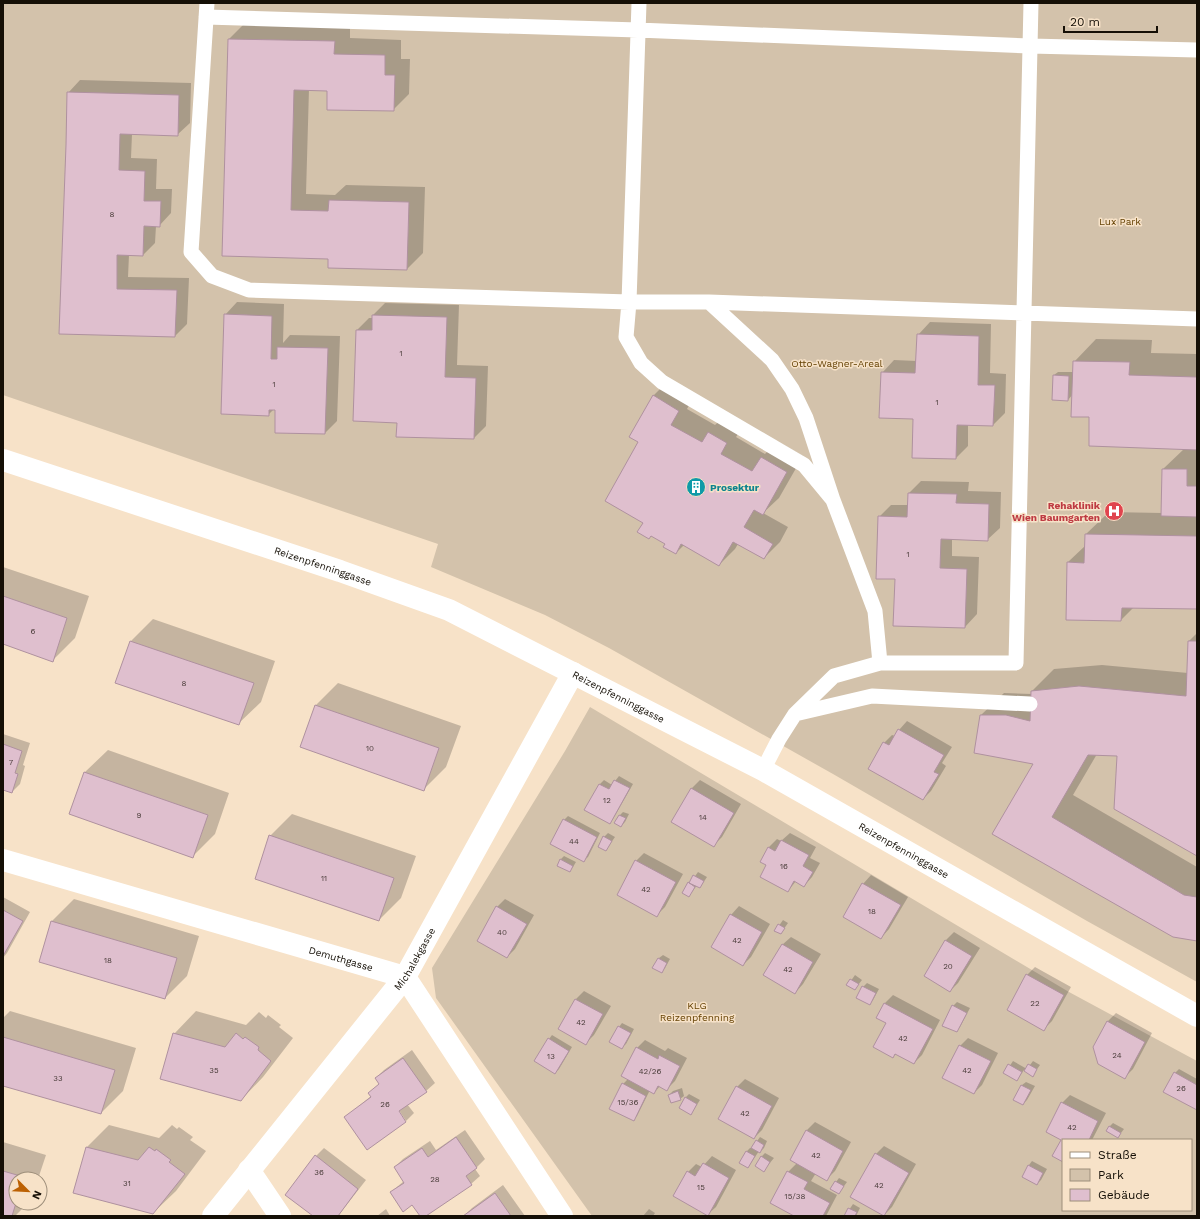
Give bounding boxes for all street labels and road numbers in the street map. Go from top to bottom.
street label: Reizenpfenninggasse [273,544,373,587]
street label: Reizenpfenninggasse [571,668,667,725]
street label: Reizenpfenninggasse [857,820,951,880]
street label: Michalekgasse [391,925,437,992]
street label: Demuthgasse [308,944,375,973]

